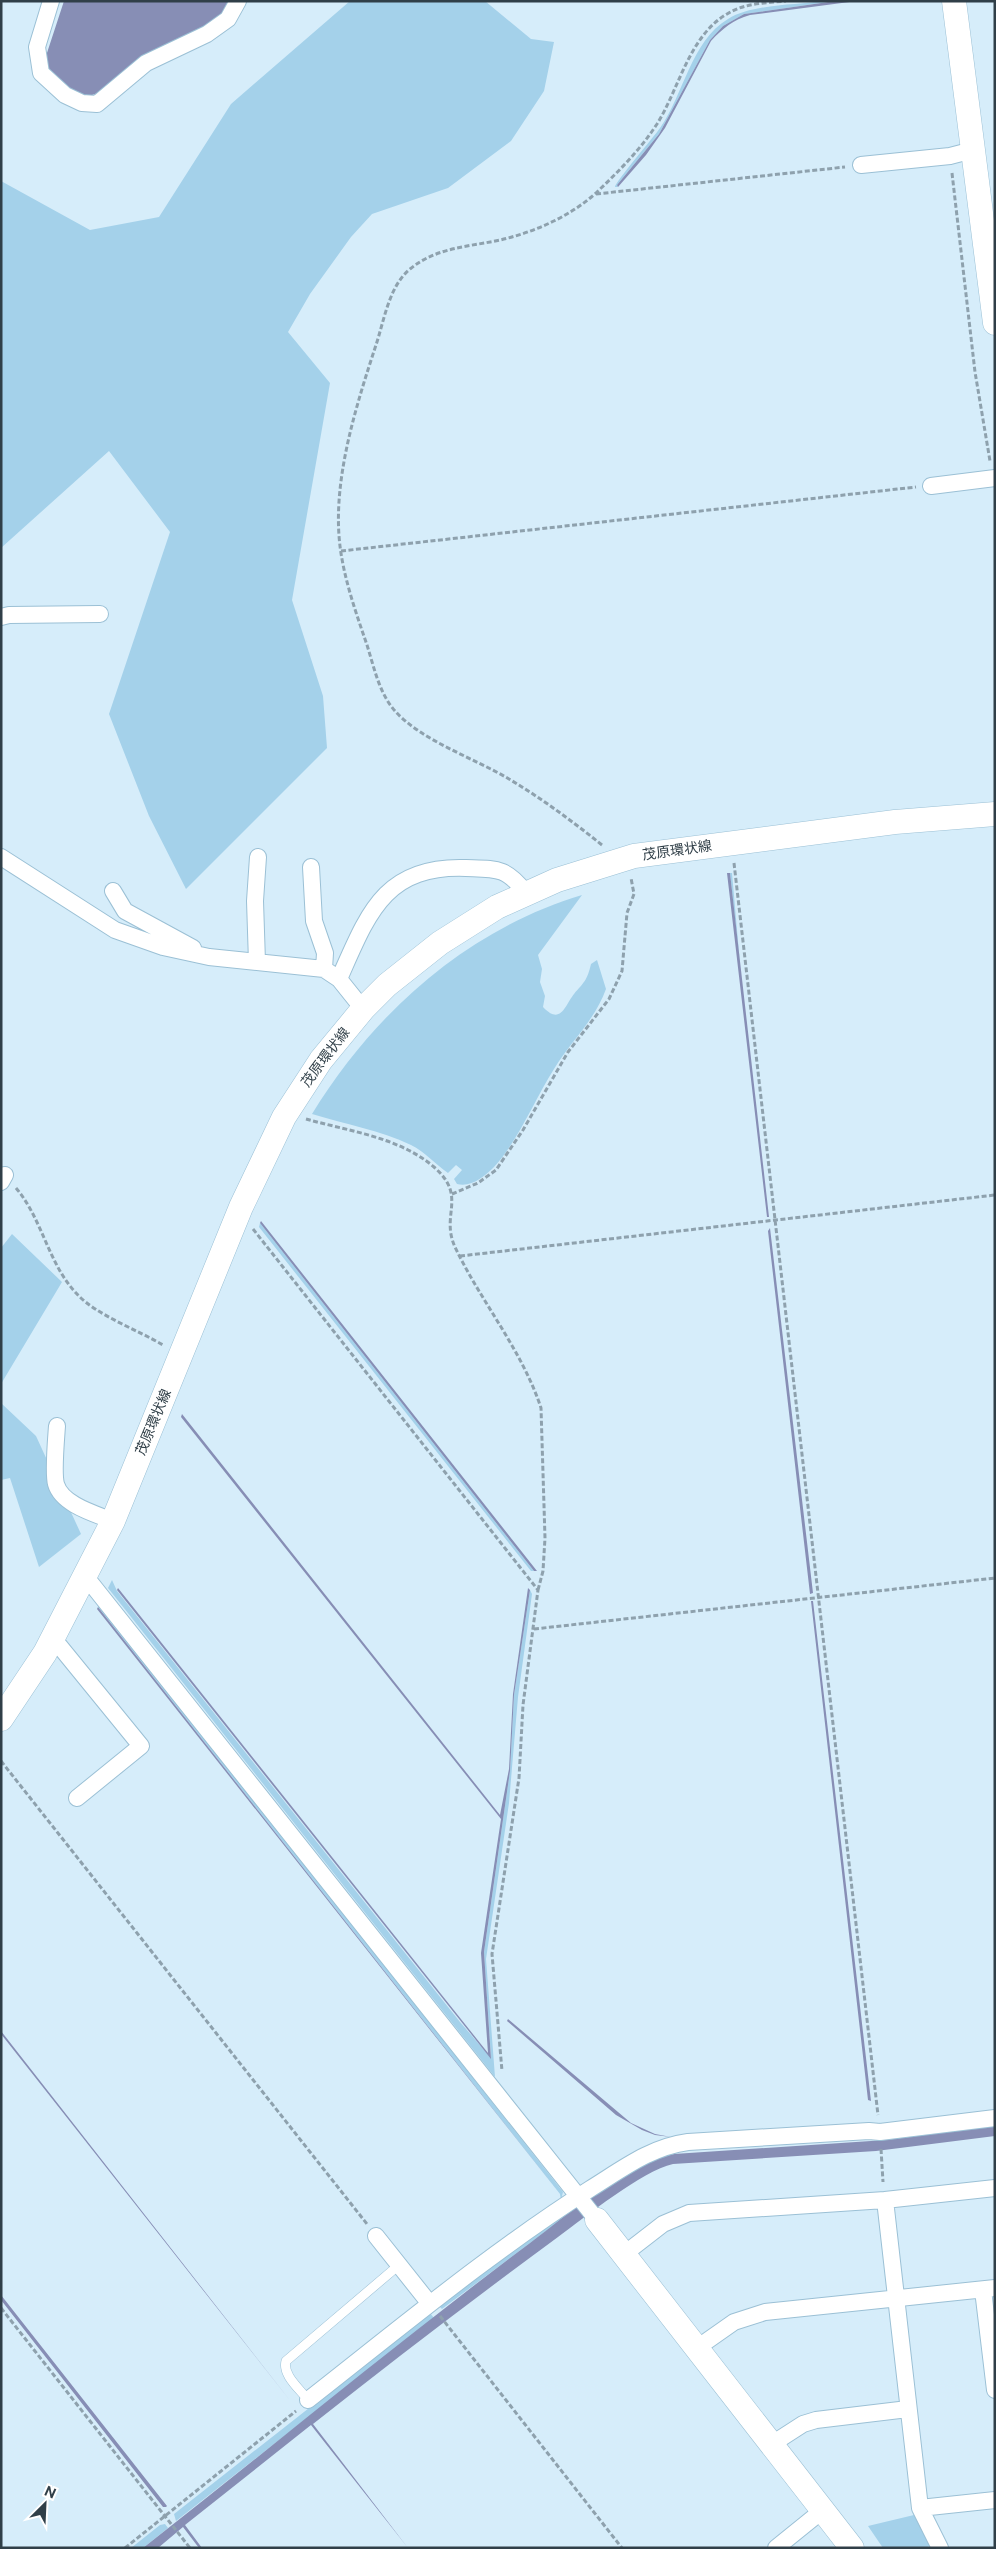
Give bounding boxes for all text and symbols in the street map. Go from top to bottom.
street label: 茂原環状線 [641,837,713,863]
street label: 茂原環状線 [298,1024,352,1090]
street label: 茂原環状線 [132,1387,174,1457]
north arrow [20,2479,70,2529]
text: N [42,2483,59,2502]

